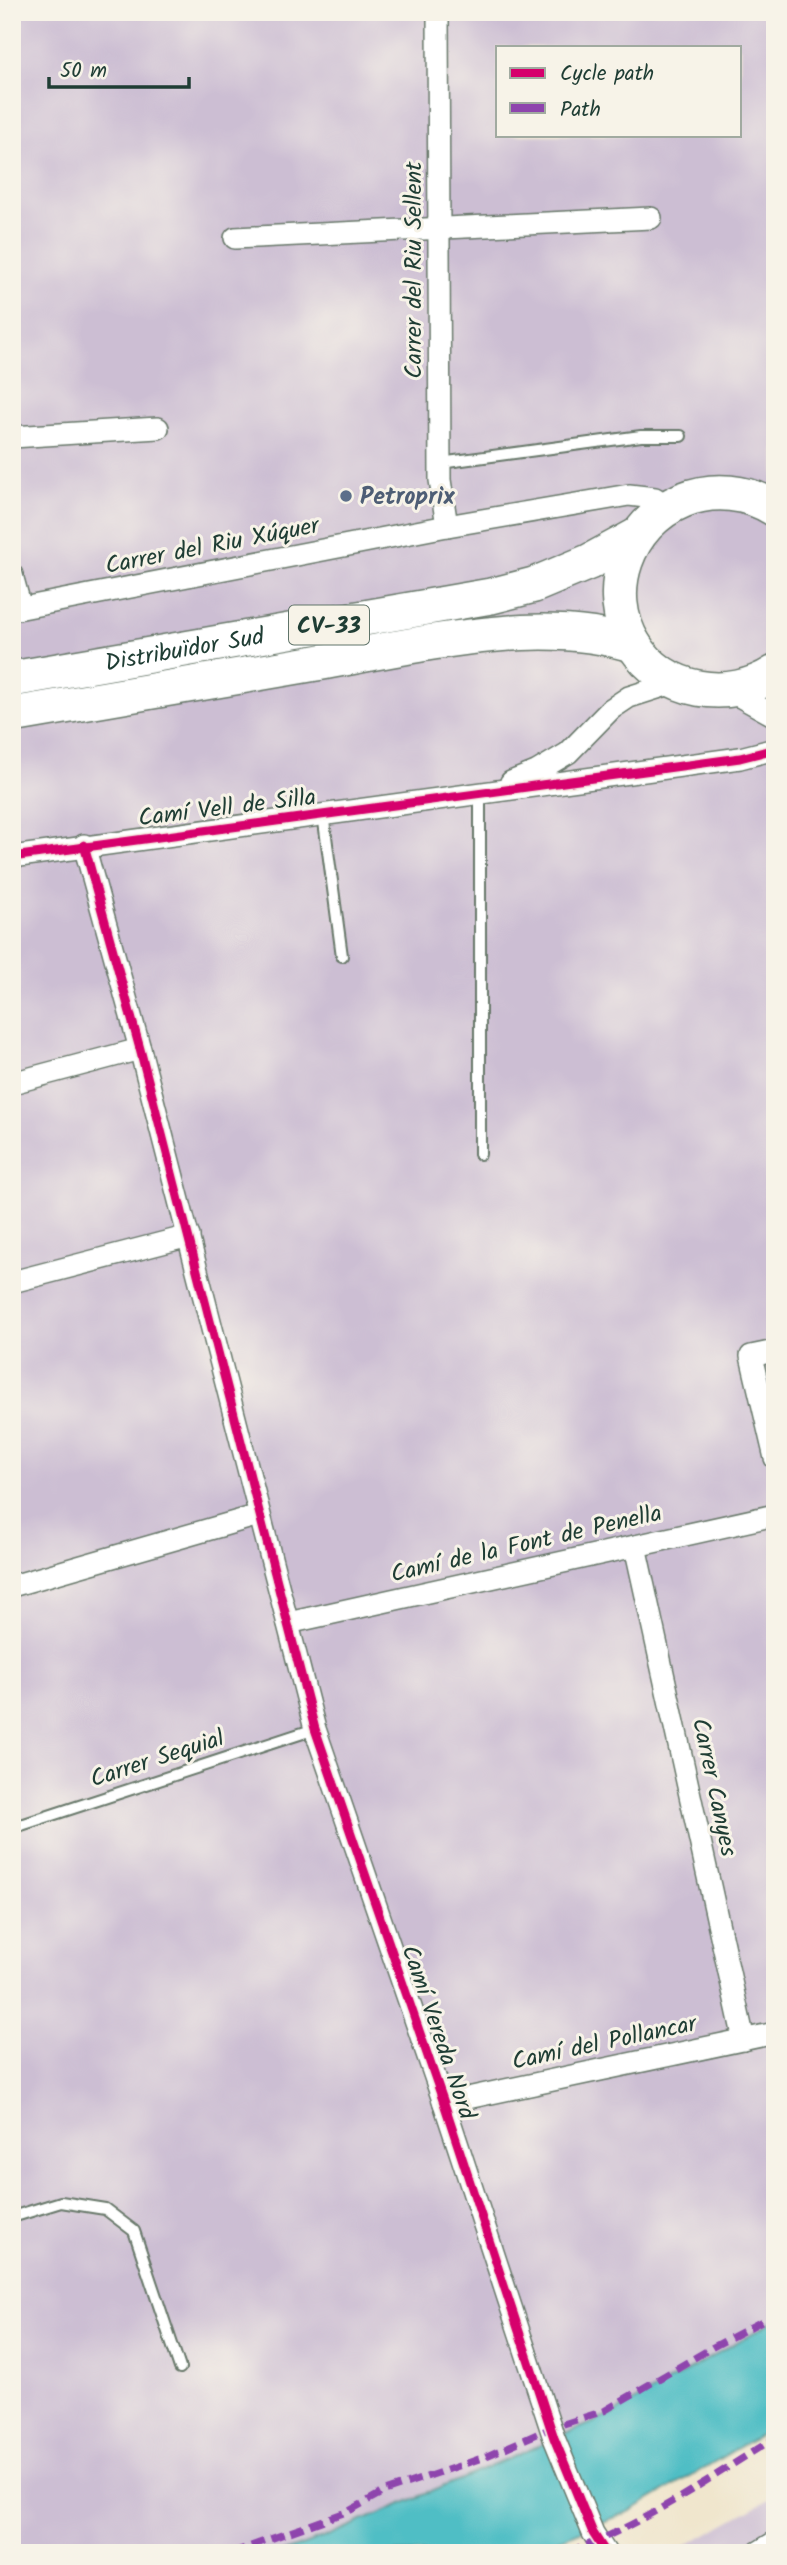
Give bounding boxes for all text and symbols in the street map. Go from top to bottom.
scale bar [49,46,189,90]
legend [496,46,742,136]
text: 50 m [60,55,107,88]
text: Cycle path [560,58,654,91]
text: Path [560,94,601,127]
street label: Carrer del Riu Sellent [395,161,434,379]
place label: Petroprix [360,478,455,517]
marker: Petroprix [338,488,354,504]
street label: Carrer del Riu Xúquer [102,506,325,586]
road number: CV-33 [289,606,369,645]
street label: Distribuïdor Sud [102,617,268,684]
street label: Camí Vell de Silla [136,778,318,839]
street label: Camí de la Font de Penella [387,1494,666,1595]
street label: Carrer Canyes [680,1714,747,1860]
street label: Carrer Sequial [85,1719,230,1799]
street label: Camí Vereda Nord [389,1940,486,2126]
street label: Camí del Pollancar [508,2004,702,2082]

